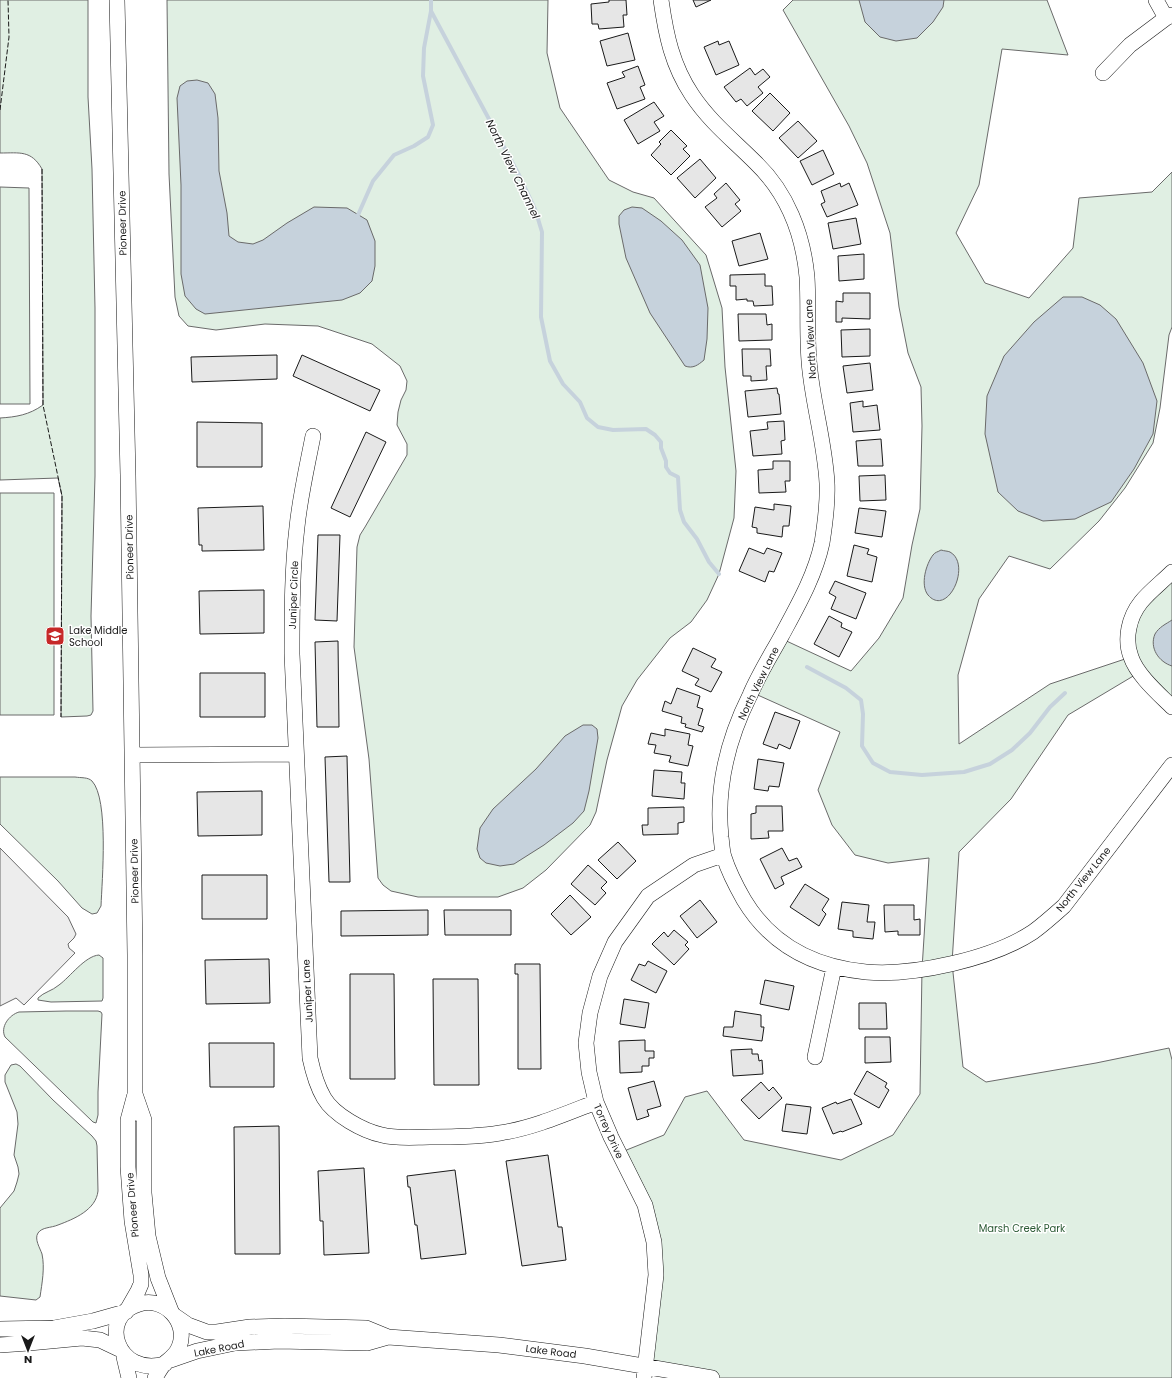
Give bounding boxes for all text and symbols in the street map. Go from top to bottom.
water label: North View Channel [482,116,544,222]
street label: Pioneer Drive [114,190,131,256]
street label: North View Lane [801,299,820,379]
street label: Pioneer Drive [121,514,138,580]
street label: Juniper Circle [285,560,302,630]
place label: Lake Middle School [69,623,127,650]
school or university icon: Lake Middle School [44,625,66,647]
street label: North View Lane [734,644,783,722]
street label: Pioneer Drive [126,838,143,904]
street label: North View Lane [1052,844,1114,915]
street label: Juniper Lane [298,959,317,1023]
street label: Torrey Drive [590,1101,627,1161]
street label: Pioneer Drive [122,1172,143,1238]
park label: Marsh Creek Park [979,1221,1066,1236]
north arrow [8,1330,48,1370]
street label: Lake Road [193,1336,246,1361]
street label: Lake Road [525,1341,577,1362]
text: N [24,1352,32,1368]

